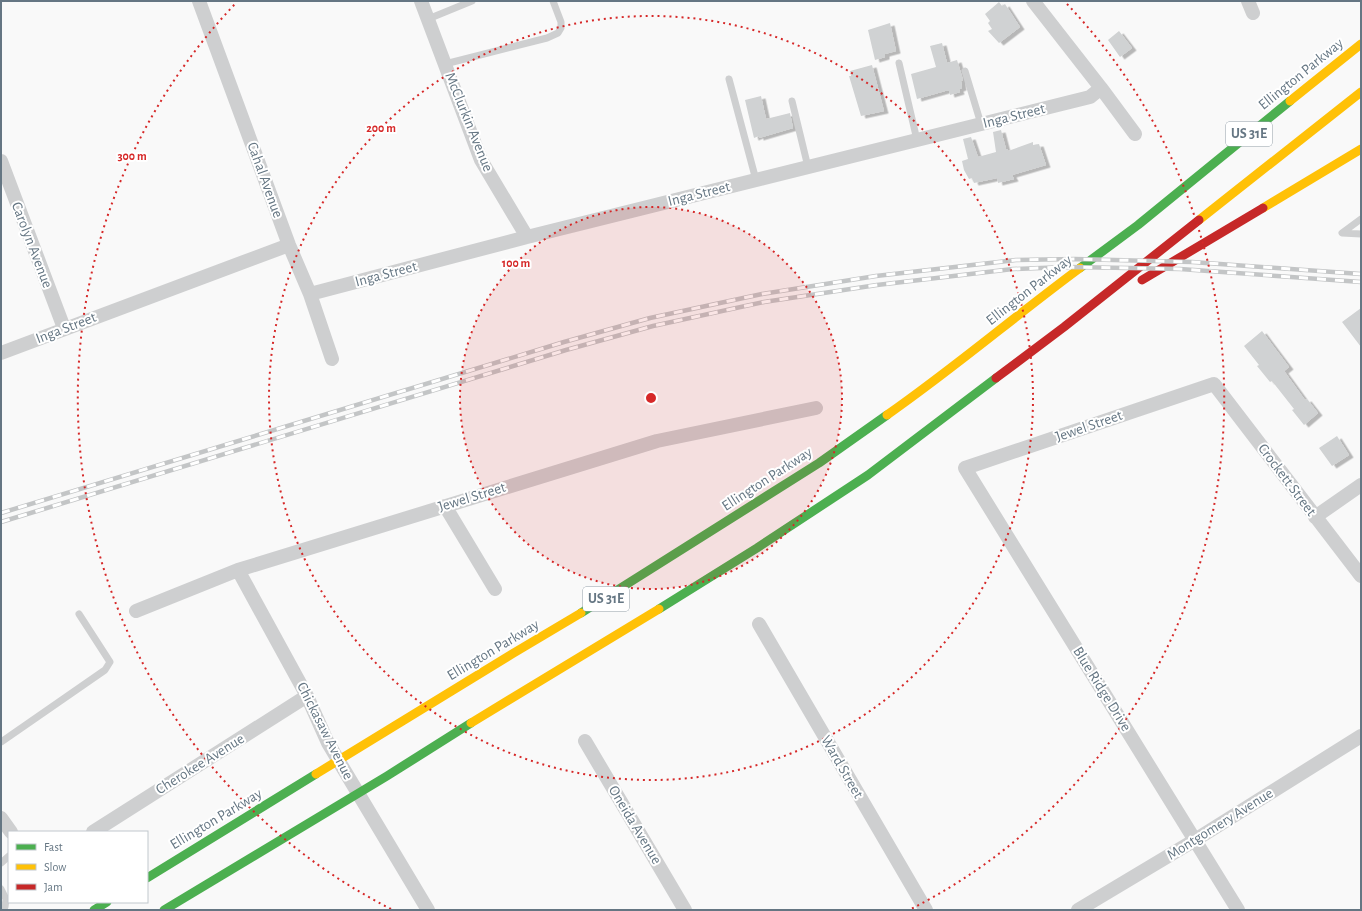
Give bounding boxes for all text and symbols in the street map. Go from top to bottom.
street label: Ellington Parkway [1256,35,1347,113]
street label: McClurkin Avenue [442,70,496,174]
street label: Inga Street [981,101,1047,131]
text: 200 m [366,122,396,134]
road number: US 31E [1226,122,1272,146]
street label: Cahal Avenue [244,140,286,220]
text: 300 m [117,150,147,162]
street label: Inga Street [666,179,732,209]
street label: Carolyn Avenue [9,200,55,290]
street label: Ellington Parkway [983,252,1075,328]
text: 100 m [502,257,530,269]
street label: Inga Street [353,258,419,289]
street label: Inga Street [34,310,98,346]
centre of rings [644,391,658,405]
street label: Jewel Street [1054,408,1125,444]
street label: Crockett Street [1255,441,1319,519]
street label: Ellington Parkway [719,444,815,514]
street label: Jewel Street [437,480,508,514]
road number: US 31E [583,587,629,611]
street label: Ellington Parkway [444,616,542,683]
street label: Blue Ridge Drive [1070,644,1134,734]
street label: Chickasaw Avenue [294,680,356,782]
street label: Cherokee Avenue [153,731,247,797]
street label: Ward Street [818,733,866,801]
street label: Oneida Avenue [606,783,664,867]
street label: Ellington Parkway [167,785,265,852]
street label: Montgomery Avenue [1164,785,1276,863]
legend [8,831,148,903]
text: Fast [44,841,63,853]
text: Slow [44,861,66,873]
text: Jam [44,881,63,893]

